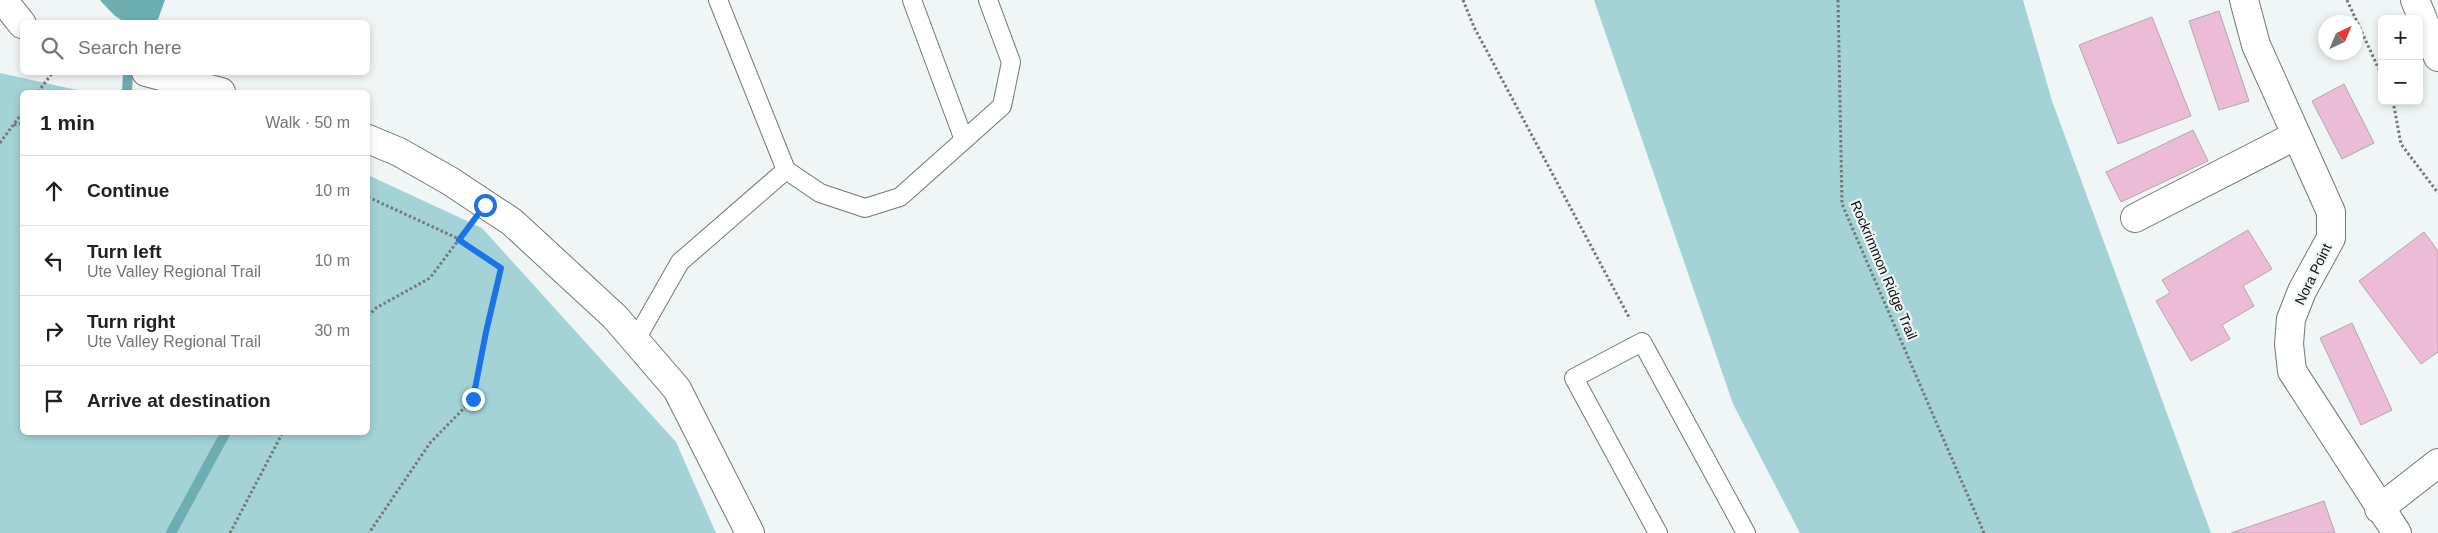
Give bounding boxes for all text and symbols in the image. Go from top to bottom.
north arrow [2318,15,2363,60]
map controls [2378,15,2423,105]
button: + [2378,15,2423,60]
search box [20,20,370,75]
icon: search [38,34,66,62]
text: Search here [78,37,182,58]
button: − [2378,60,2423,105]
text: 1 min [40,111,95,134]
text: Walk · 50 m [265,114,350,131]
icon: ahead [40,177,68,205]
text: Continue [87,180,169,201]
text: 10 m [314,182,350,199]
route start [474,194,497,217]
street label: Rockrimmon Ridge Trail [1847,198,1921,342]
text: Turn left [87,241,162,262]
street label: Nora Point [2291,241,2335,307]
icon: left [40,247,68,275]
text: 10 m [314,252,350,269]
text: Ute Valley Regional Trail [87,263,261,280]
text: Turn right [87,311,175,332]
icon: right [40,317,68,345]
text: 30 m [314,322,350,339]
text: Ute Valley Regional Trail [87,333,261,350]
icon: arrive [40,387,68,415]
route end [462,388,485,411]
text: Arrive at destination [87,390,271,411]

